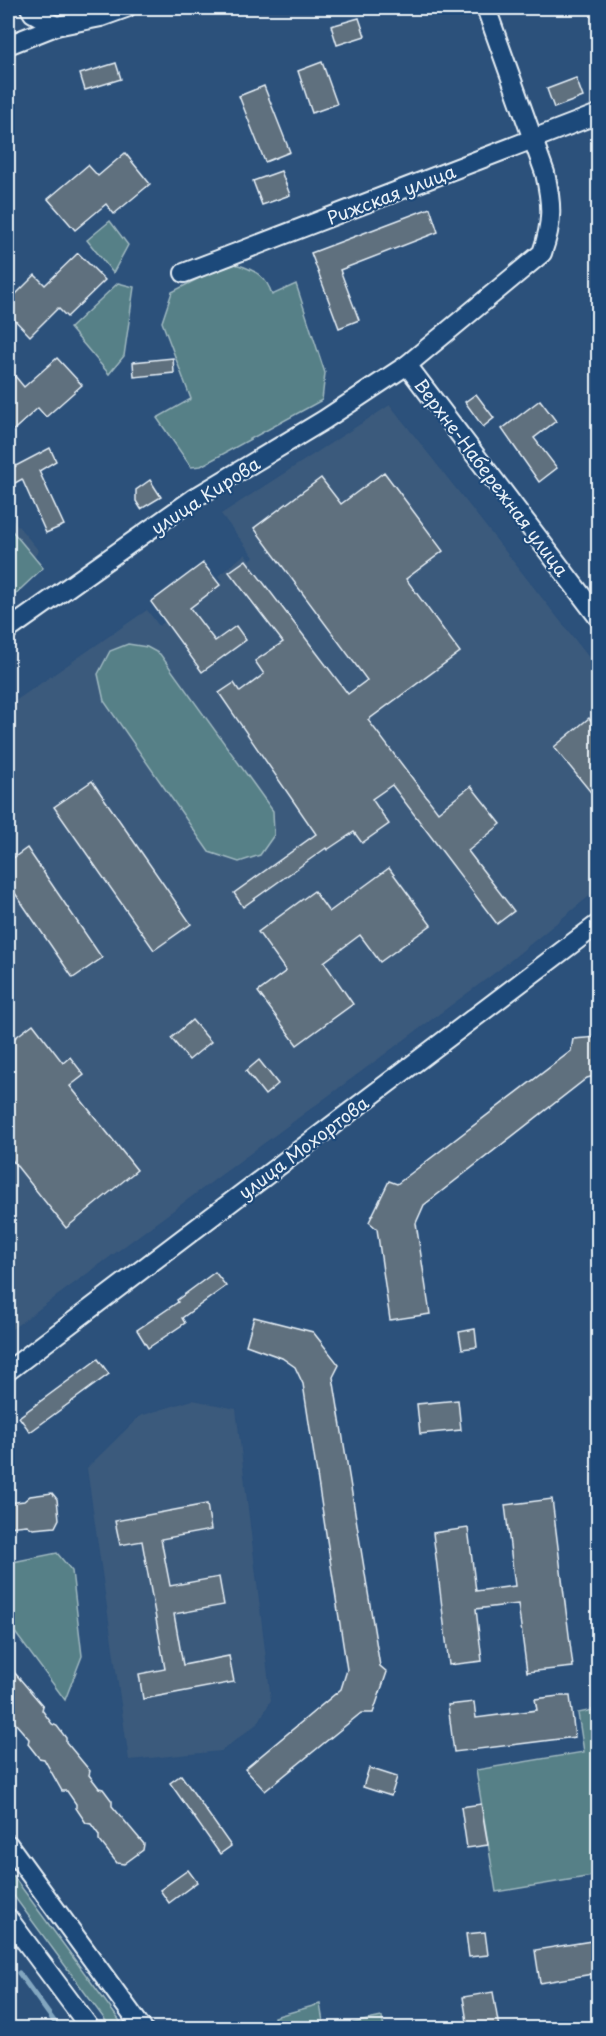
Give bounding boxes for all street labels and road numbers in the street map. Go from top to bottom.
street label: Рижская улица [323,157,460,231]
street label: Верхне-Набережная улица [408,372,576,582]
street label: улица Кирова [145,449,266,540]
street label: улица Мохортова [232,1088,374,1205]

